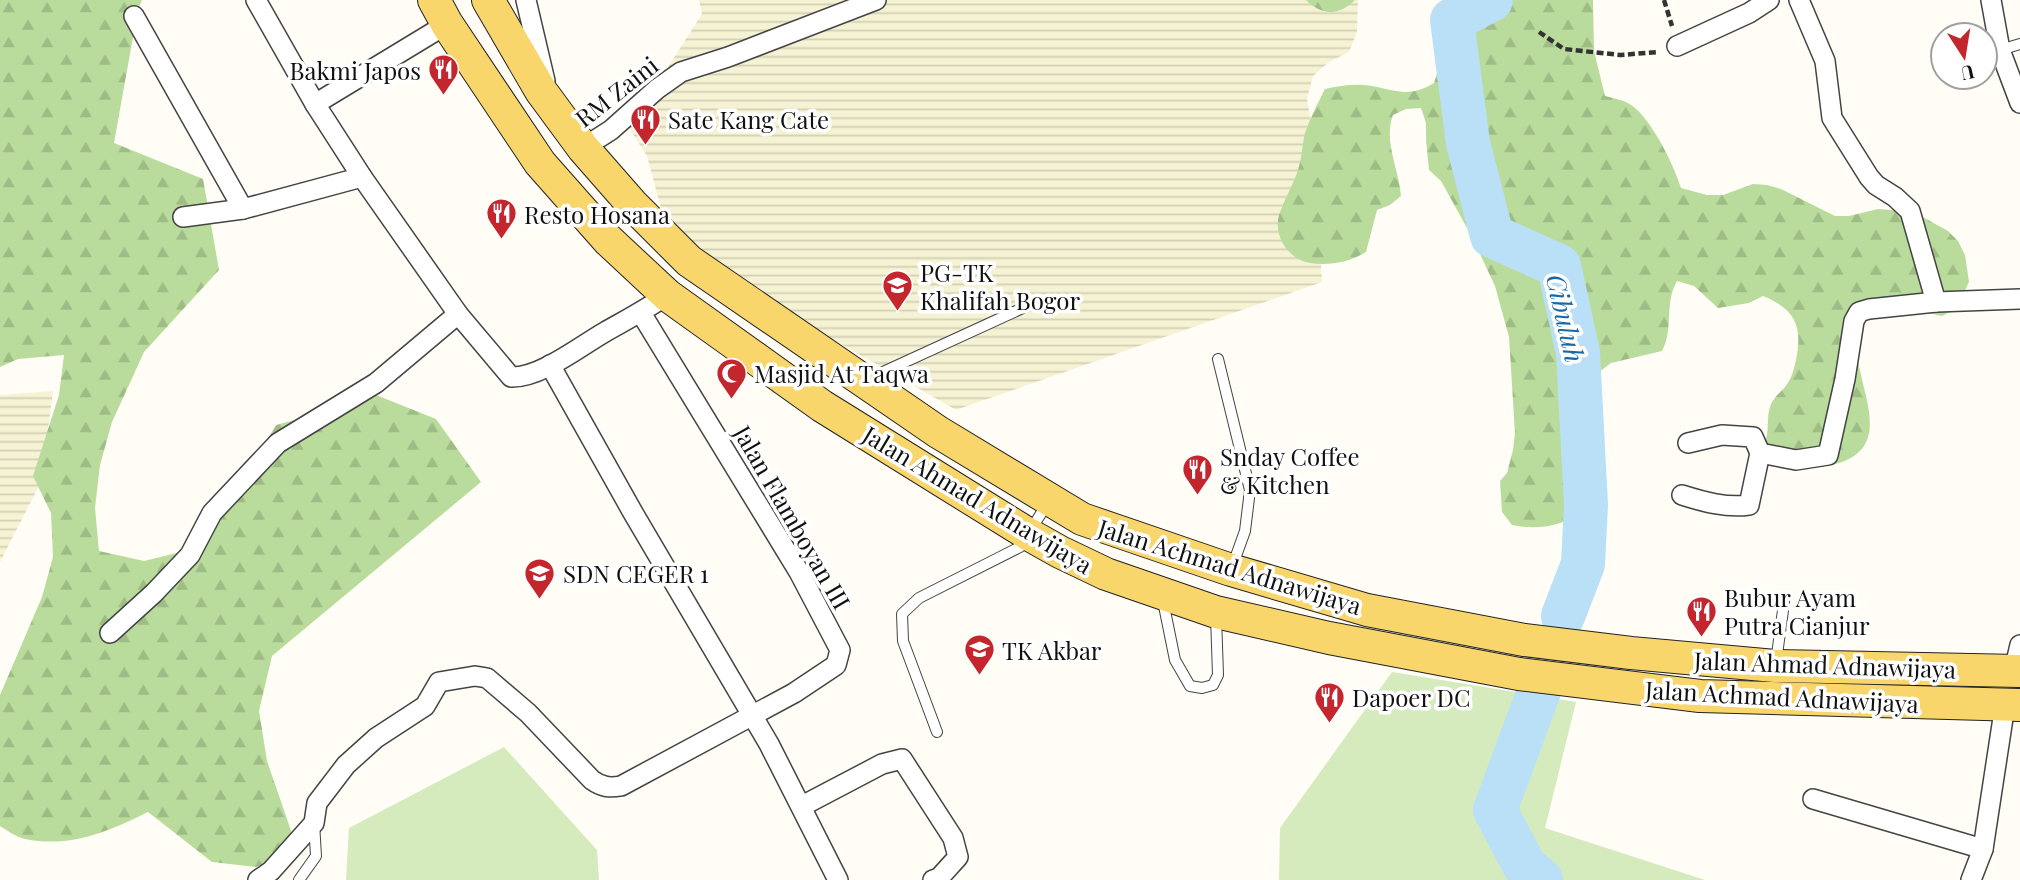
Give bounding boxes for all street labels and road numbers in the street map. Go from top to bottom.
street label: RM Zaini [568,49,664,133]
street label: Jalan Ahmad Adnawijaya [857,417,1099,580]
street label: Jalan Flamboyan III [727,418,859,615]
street label: Jalan Achmad Adnawijaya [1094,510,1366,621]
street label: Jalan Ahmad Adnawijaya [1693,643,1957,685]
street label: Jalan Achmad Adnawijaya [1644,673,1920,719]

